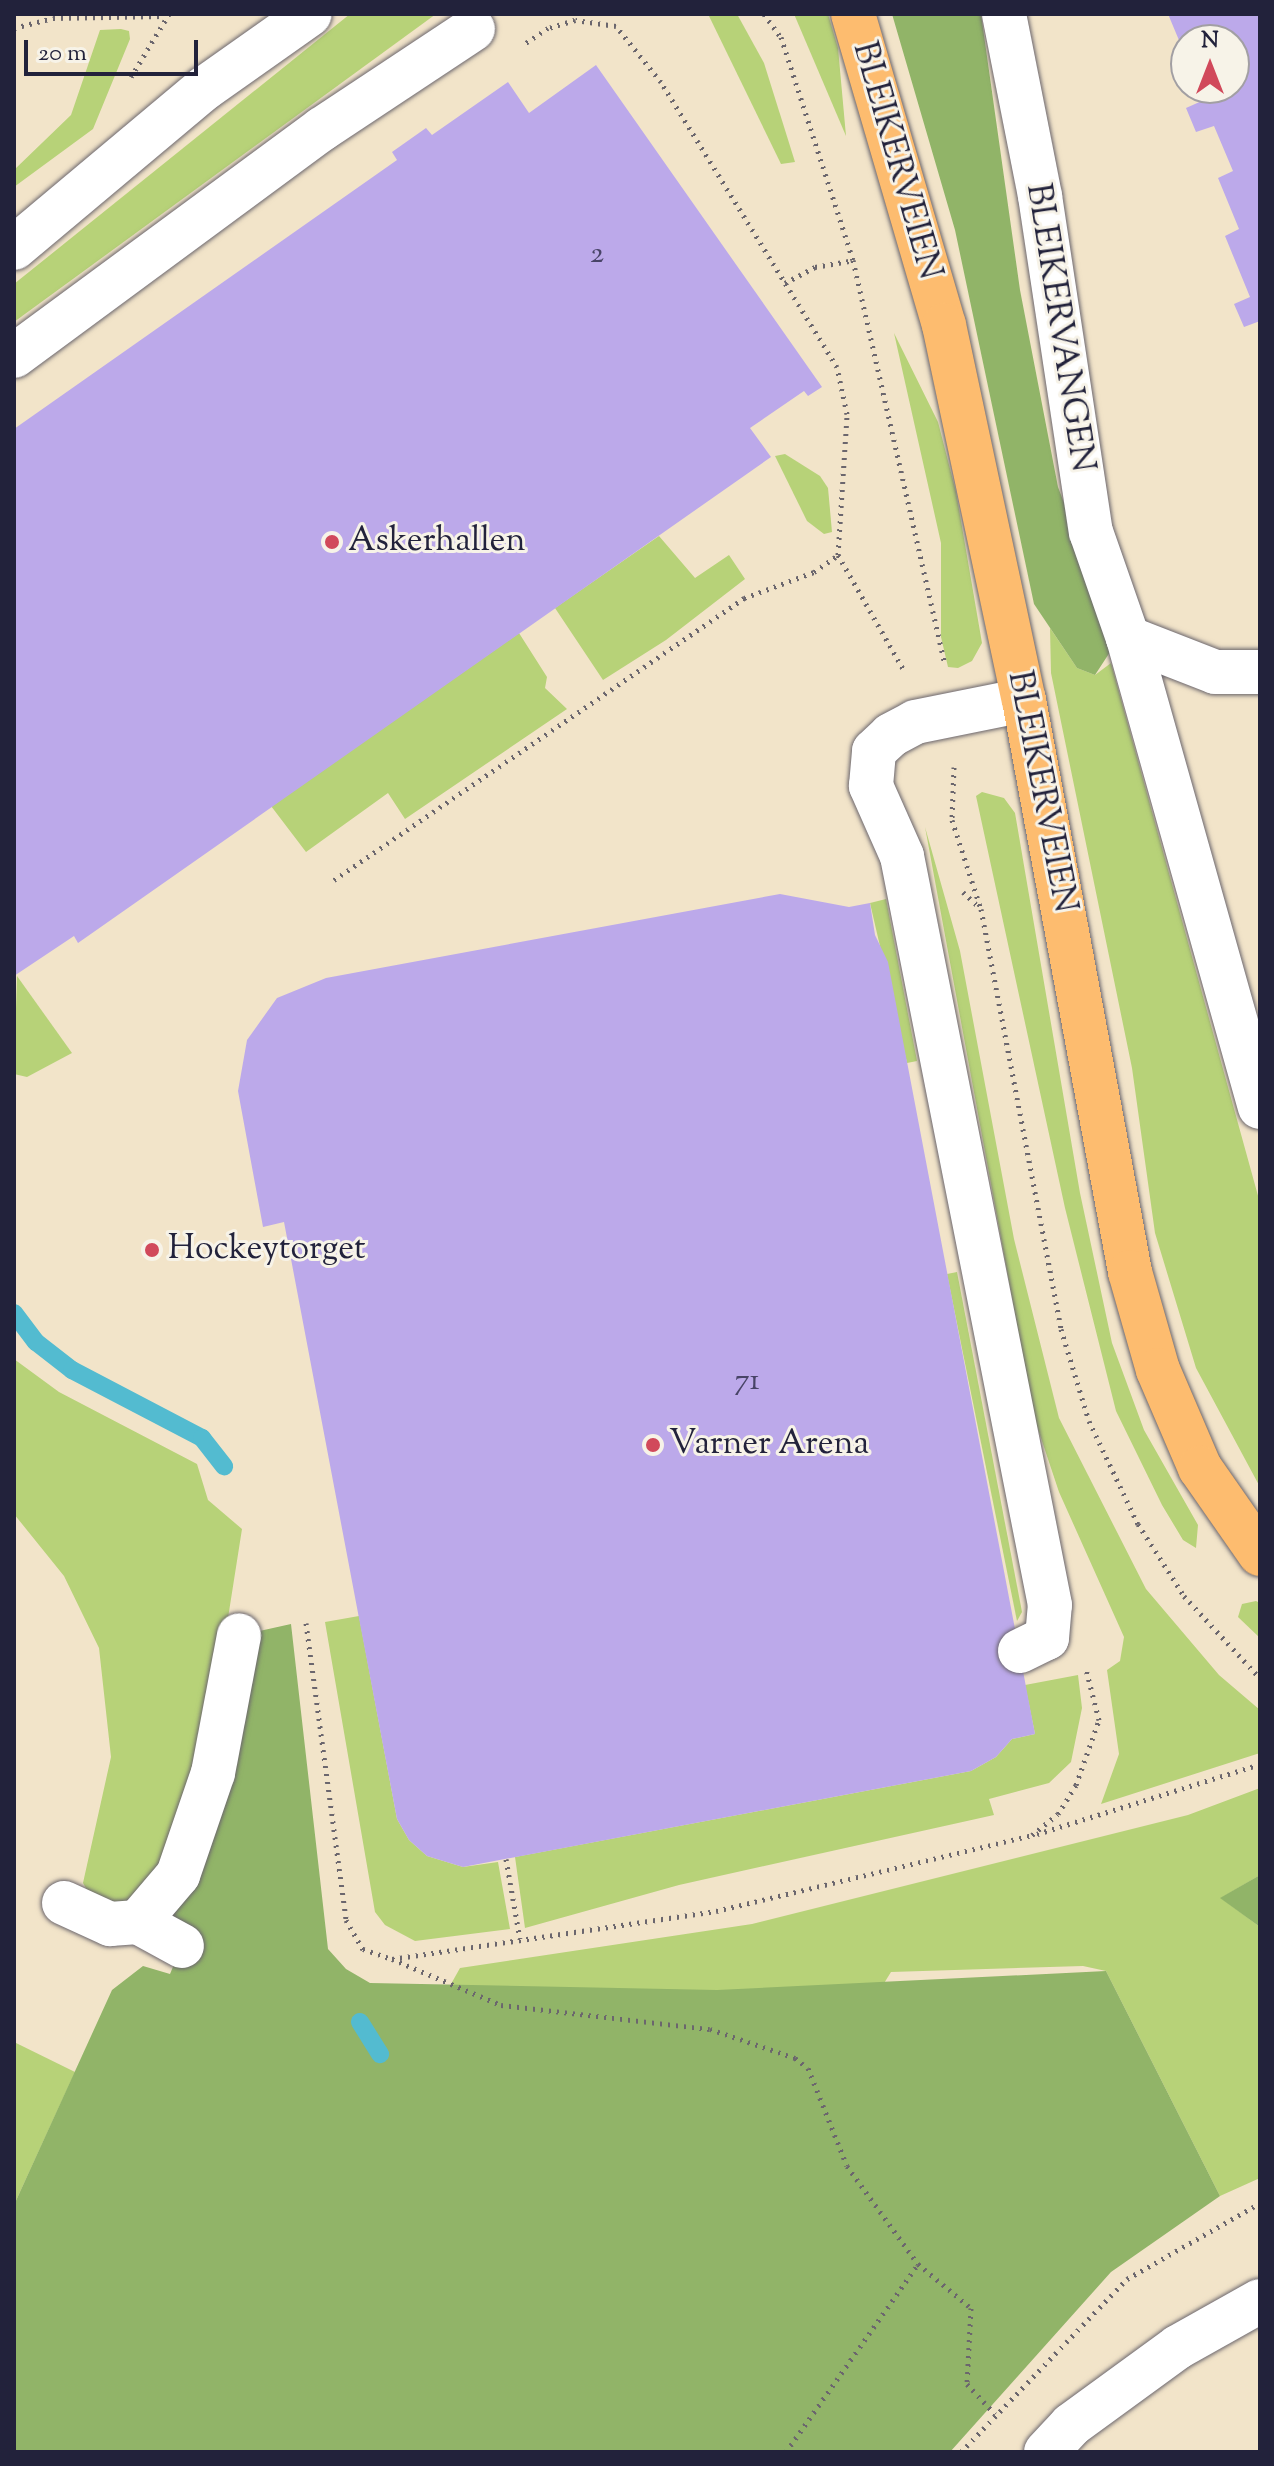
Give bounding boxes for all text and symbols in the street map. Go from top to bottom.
scale bar [28,24,202,74]
north arrow [1170,24,1250,104]
text: N [1201,26,1219,58]
text: 20 m [38,37,87,71]
street label: BLEIKERVEIEN [843,37,949,285]
street label: BLEIKERVANGEN [1016,181,1102,475]
house number: 2 [590,237,604,273]
place label: Askerhallen [348,522,525,562]
marker: Askerhallen [323,533,341,551]
street label: BLEIKERVEIEN [998,668,1084,916]
place label: Hockeytorget [168,1230,366,1270]
marker: Hockeytorget [143,1241,161,1259]
house number: 71 [734,1364,760,1400]
place label: Varner Arena [669,1425,869,1465]
marker: Varner Arena [644,1436,662,1454]

